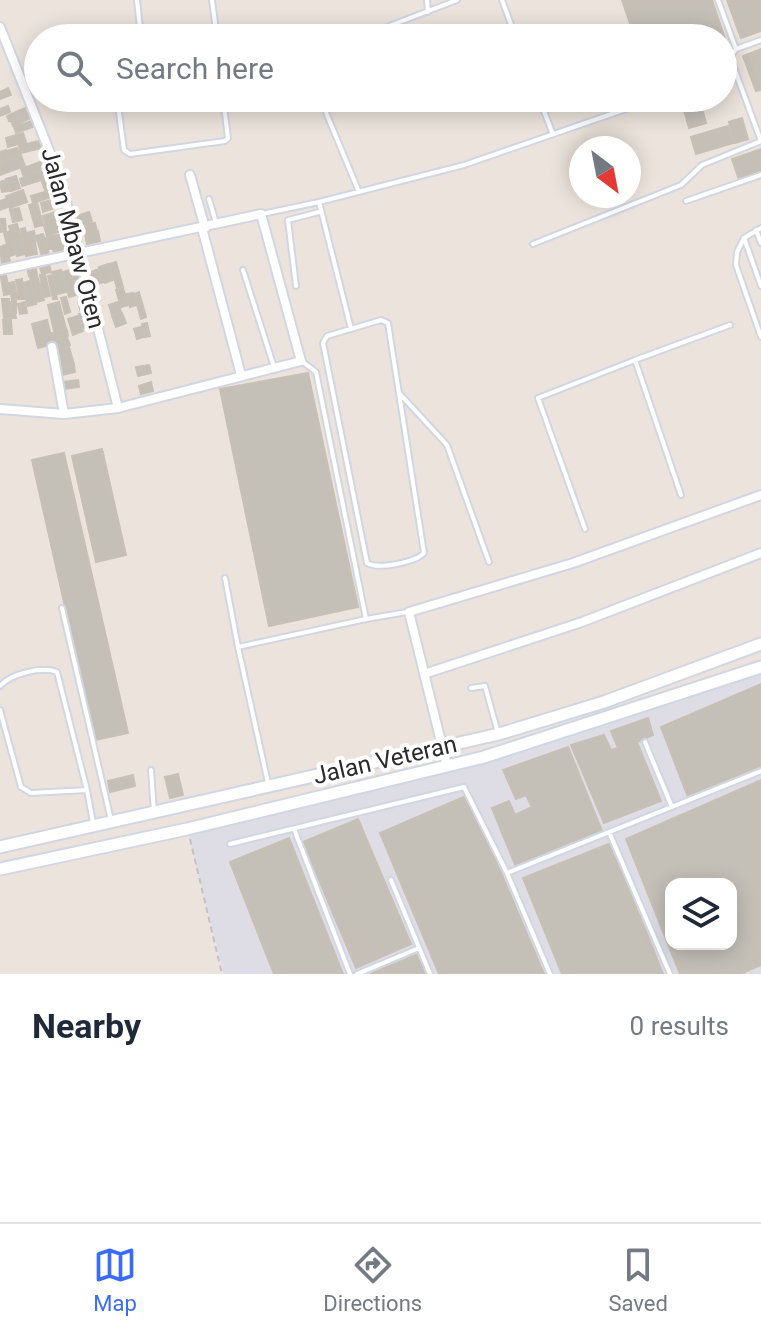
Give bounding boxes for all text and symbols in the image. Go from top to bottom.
search box [24,24,737,112]
icon: search [52,46,96,90]
text: Search here [116,51,274,86]
north arrow [569,136,641,208]
street label: Jalan Mbaw Oten [35,144,111,332]
street label: Jalan Veteran [311,730,459,790]
map controls [665,878,737,950]
button: layers [665,878,737,950]
text: Nearby [32,1006,141,1046]
text: 0 results [630,1011,729,1041]
tab: Map [93,1243,137,1316]
tab: Directions [323,1243,422,1316]
tab: Saved [608,1243,668,1316]

